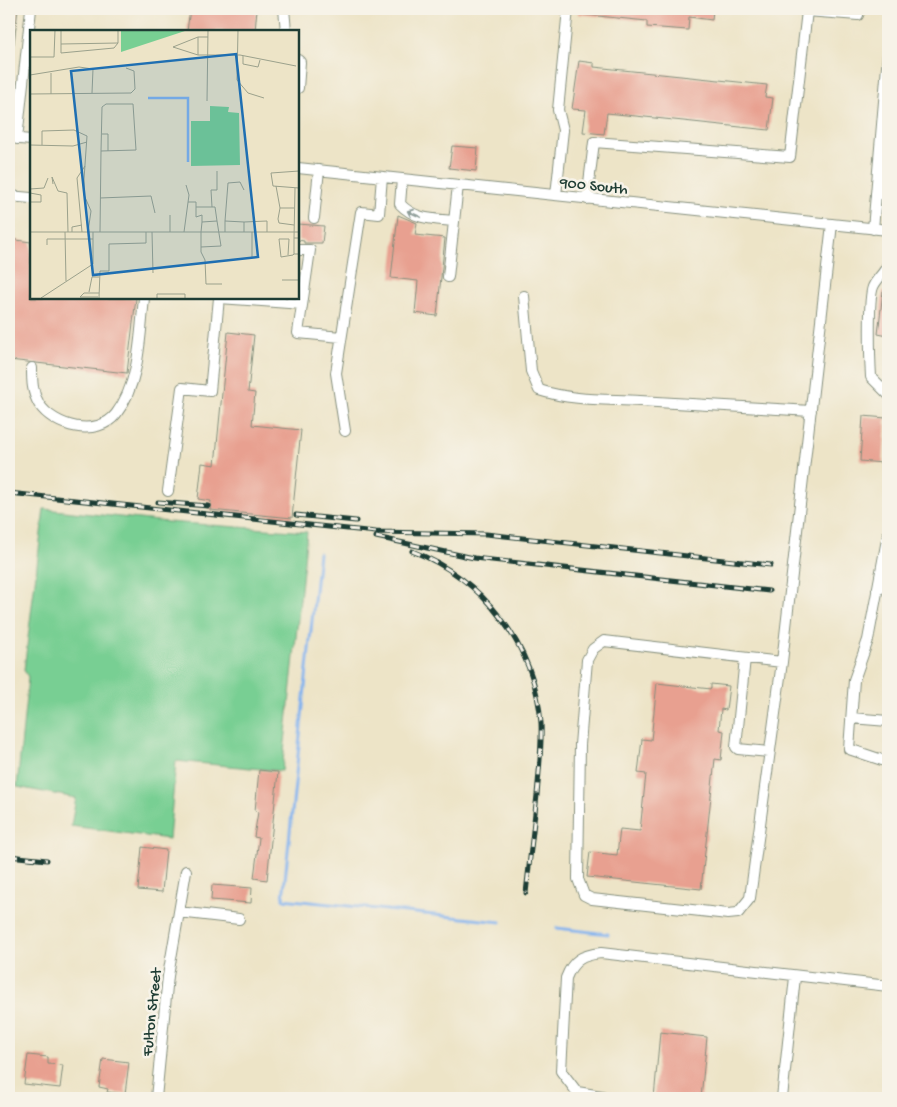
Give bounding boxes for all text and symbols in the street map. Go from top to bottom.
inset map [30,30,299,299]
street label: 900 South [558,174,629,201]
one-way arrow [406,208,421,218]
street label: Fulton Street [139,966,168,1058]

